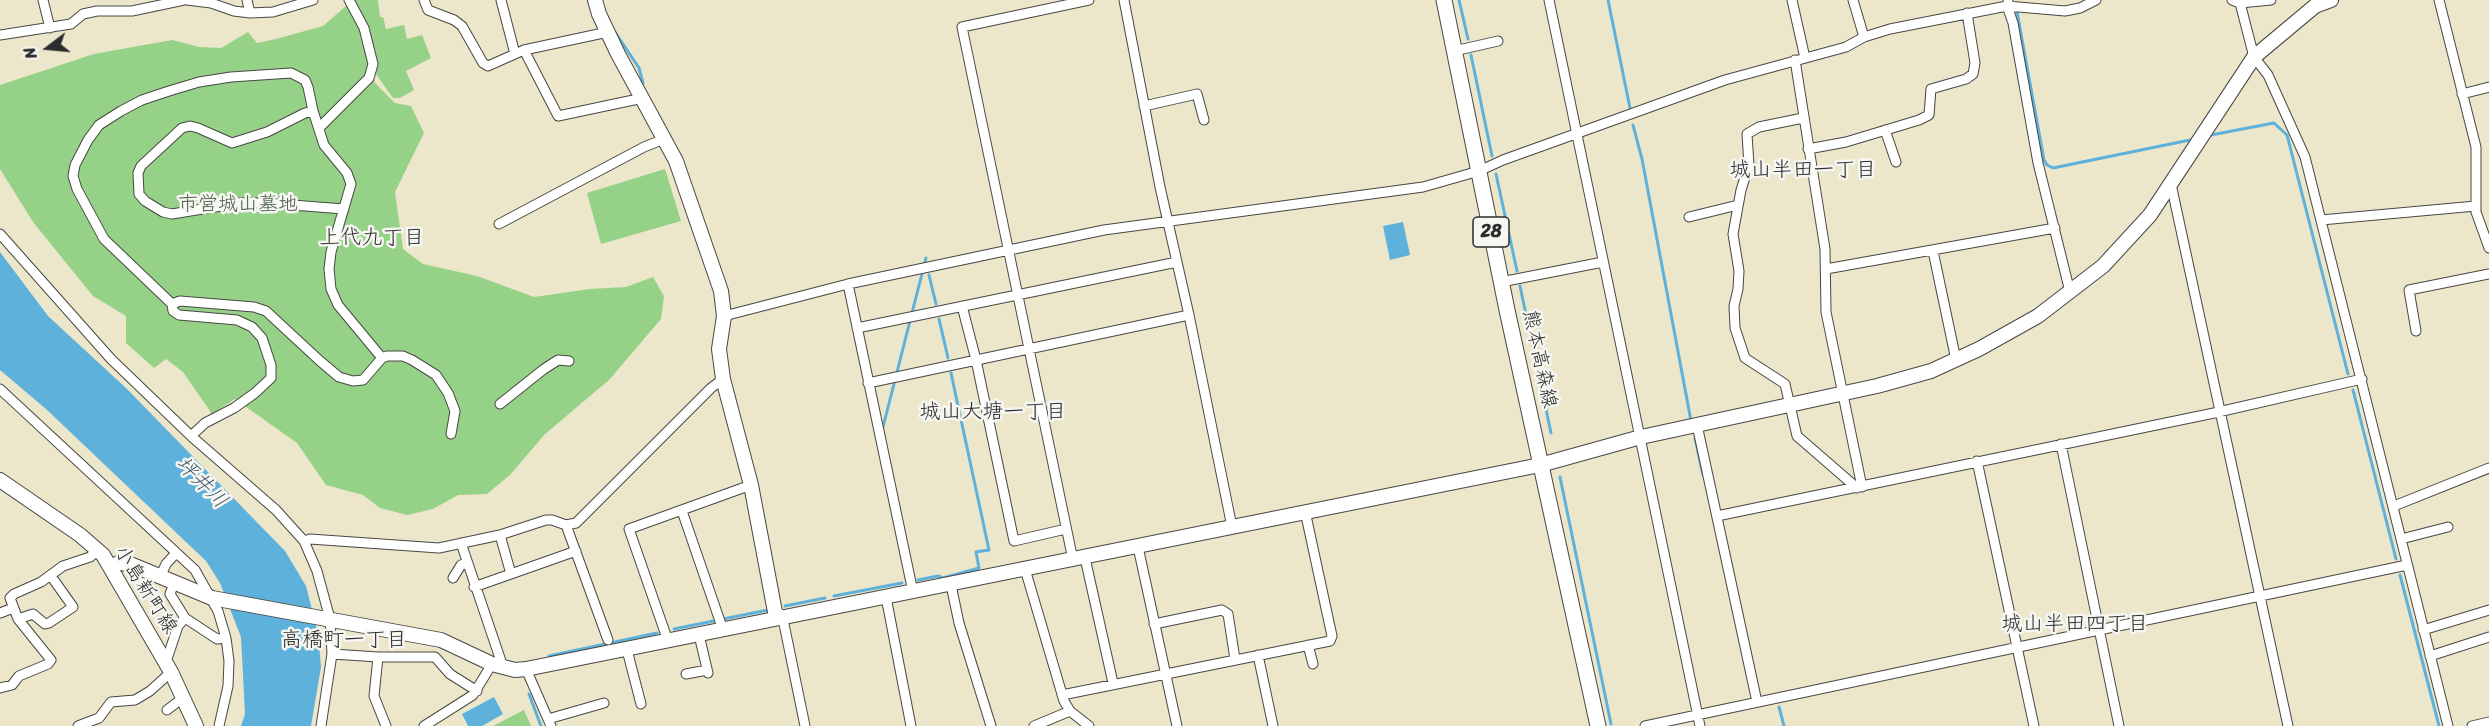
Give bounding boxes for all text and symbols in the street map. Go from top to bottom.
north arrow [18,18,78,78]
text: N [15,44,46,62]
district label: 城山半田一丁目 [1730,158,1876,184]
park label: 市営城山墓地 [178,193,298,217]
road number: 28 [1473,217,1509,247]
district label: 上代九丁目 [320,226,424,252]
street label: 熊本高森線 [1517,308,1561,410]
district label: 城山大塘一丁目 [920,400,1066,426]
water label: 坪井川 [170,452,232,514]
street label: 小島新町線 [108,541,182,639]
district label: 城山半田四丁目 [2002,612,2148,638]
district label: 高橋町一丁目 [281,628,407,654]

